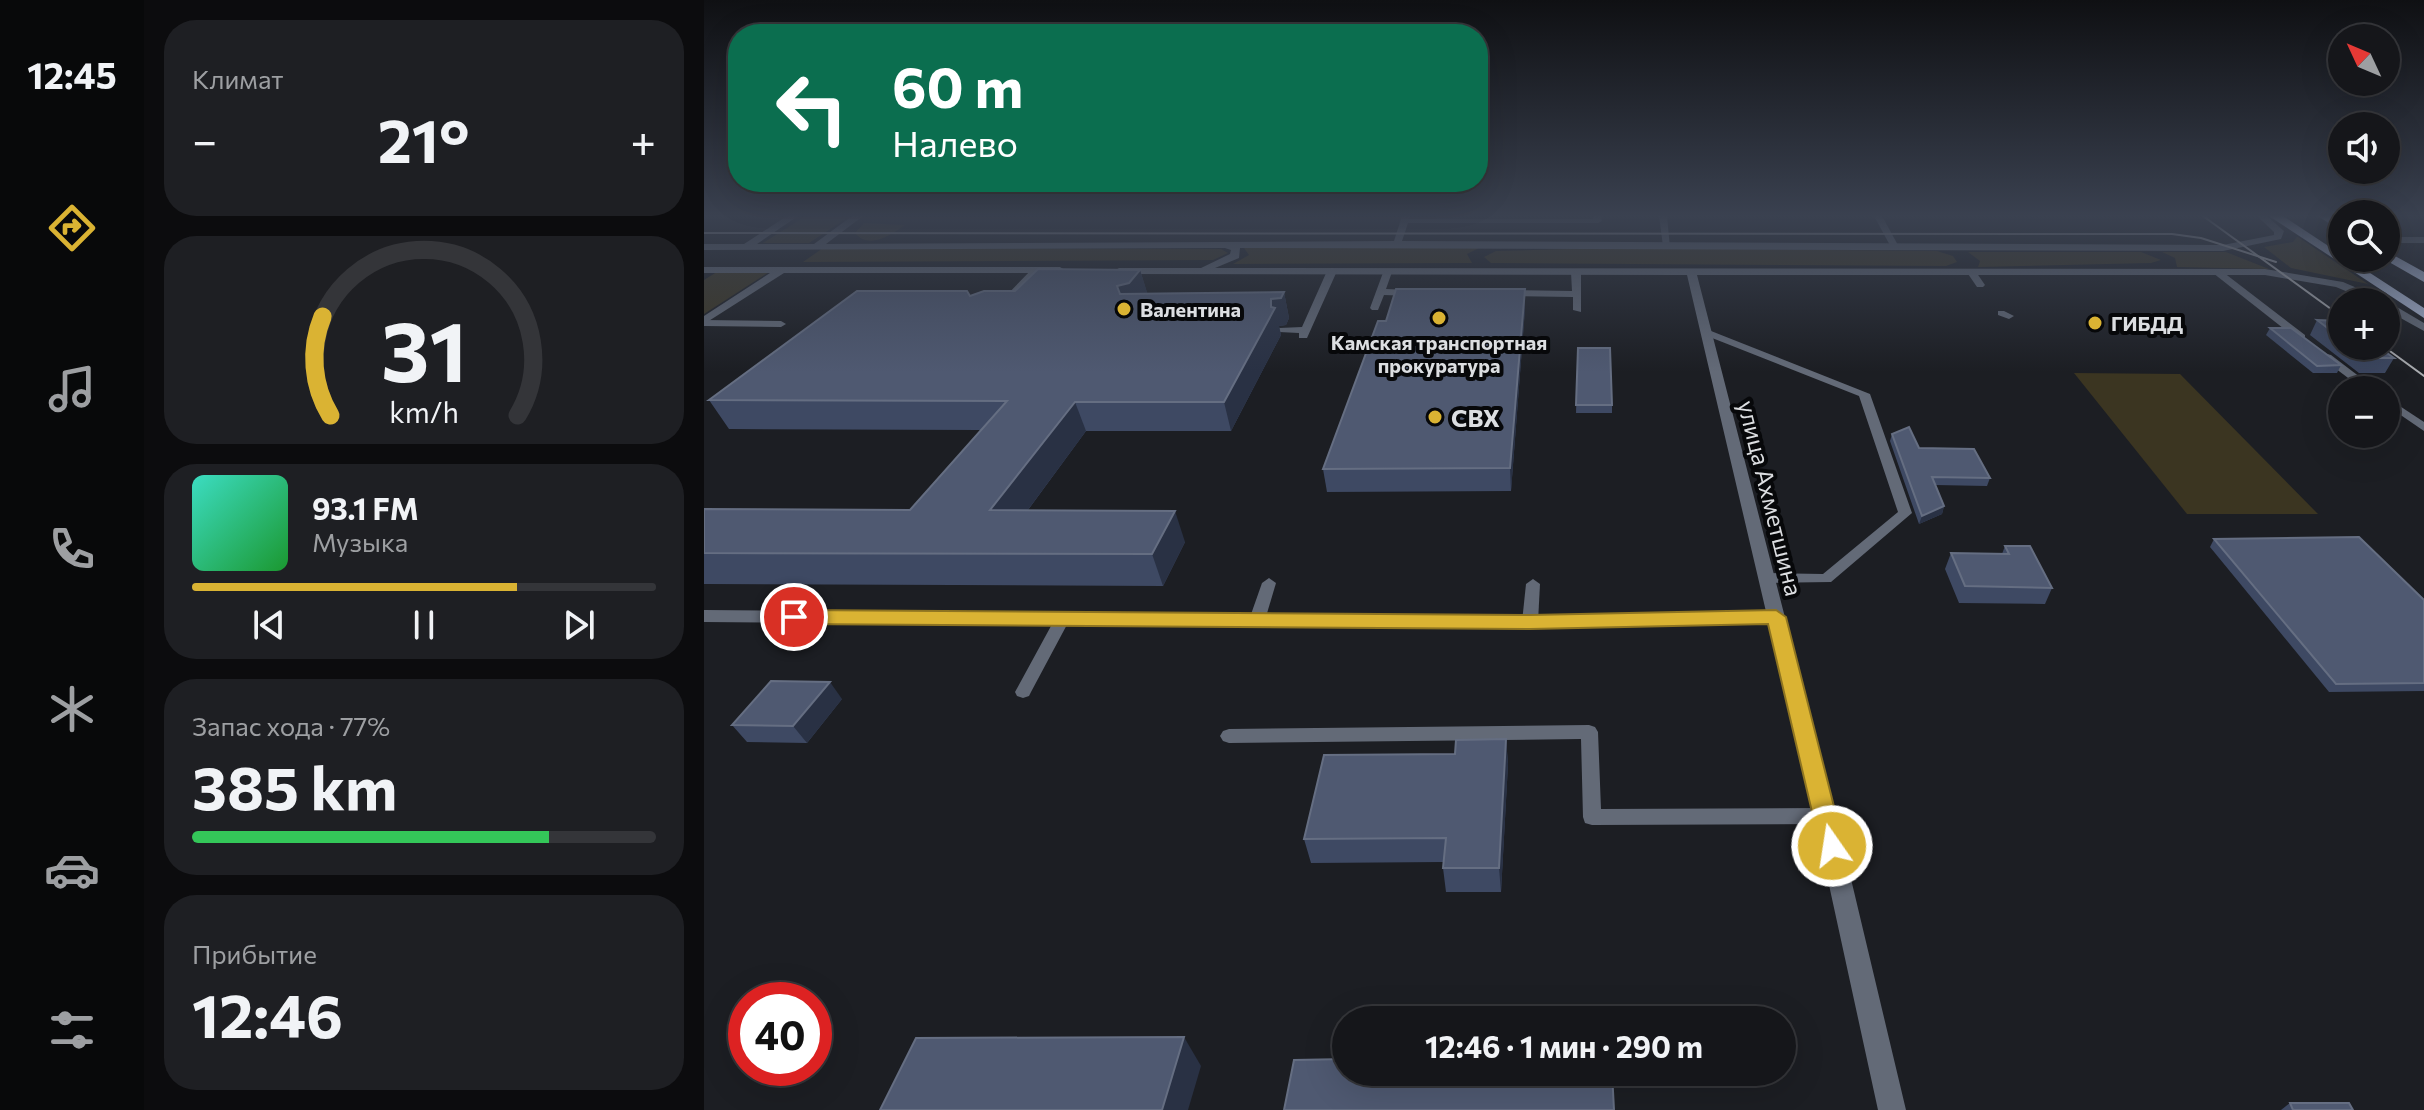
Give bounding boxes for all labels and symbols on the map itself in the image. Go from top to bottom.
north arrow [2328,24,2400,96]
place label: Валентина [1140,297,1241,321]
marker: Валентина [1115,300,1133,318]
marker: Камская транспортная прокуратура [1430,309,1448,327]
place label: ГИБДД [2111,311,2183,335]
marker: ГИБДД [2086,314,2104,332]
place label: Камская транспортная прокуратура [1331,330,1547,377]
street label: улица Ахметшина [1733,397,1809,599]
place label: СВХ [1451,403,1500,432]
marker: СВХ [1426,408,1444,426]
pin [760,583,828,651]
position arrow [1790,804,1874,888]
speed limit sign: 40 [728,982,832,1086]

